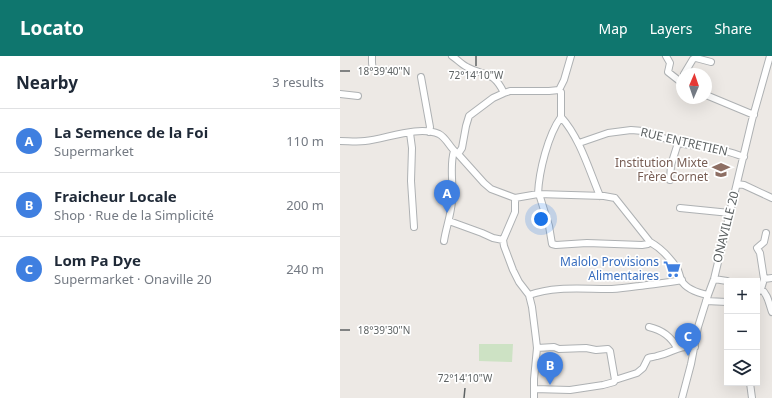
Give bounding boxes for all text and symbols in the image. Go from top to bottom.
text: Locato [20,15,84,41]
text: Map [599,19,628,38]
text: Layers [650,19,692,38]
text: Share [714,19,752,38]
text: 18°39'40"N [358,64,410,78]
text: 72°14'10"W [449,68,504,82]
north arrow [676,68,712,104]
text: Nearby [16,71,78,94]
text: 3 results [272,73,324,91]
text: La Semence de la Foi [54,122,208,142]
street label: RUE ENTRETIEN [639,123,729,160]
text: A [25,132,34,150]
text: 110 m [286,132,324,150]
text: Supermarket [54,142,134,160]
place label: Institution Mixte Frère Cornet [615,154,709,185]
school or university icon: Institution Mixte Frère Cornet [711,160,731,180]
pin: A [434,180,460,213]
text: Fraicheur Locale [54,186,177,206]
street label: ONAVILLE 20 [708,189,743,264]
text: B [25,196,33,214]
text: 200 m [286,196,324,214]
text: Shop · Rue de la Simplicité [54,206,214,224]
your location [531,209,551,229]
text: Lom Pa Dye [54,250,141,270]
place label: Malolo Provisions Alimentaires [560,253,659,284]
supermarket icon: Malolo Provisions Alimentaires [662,259,682,279]
text: C [25,260,33,278]
text: 240 m [286,260,324,278]
text: Supermarket · Onaville 20 [54,270,212,288]
map controls [724,278,760,386]
button: + [724,278,760,314]
button: − [724,314,760,350]
text: 18°39'30"N [358,323,410,337]
pin: C [675,323,701,356]
button: layers [724,350,760,386]
pin: B [537,352,563,385]
text: 72°14'10"W [438,371,493,385]

